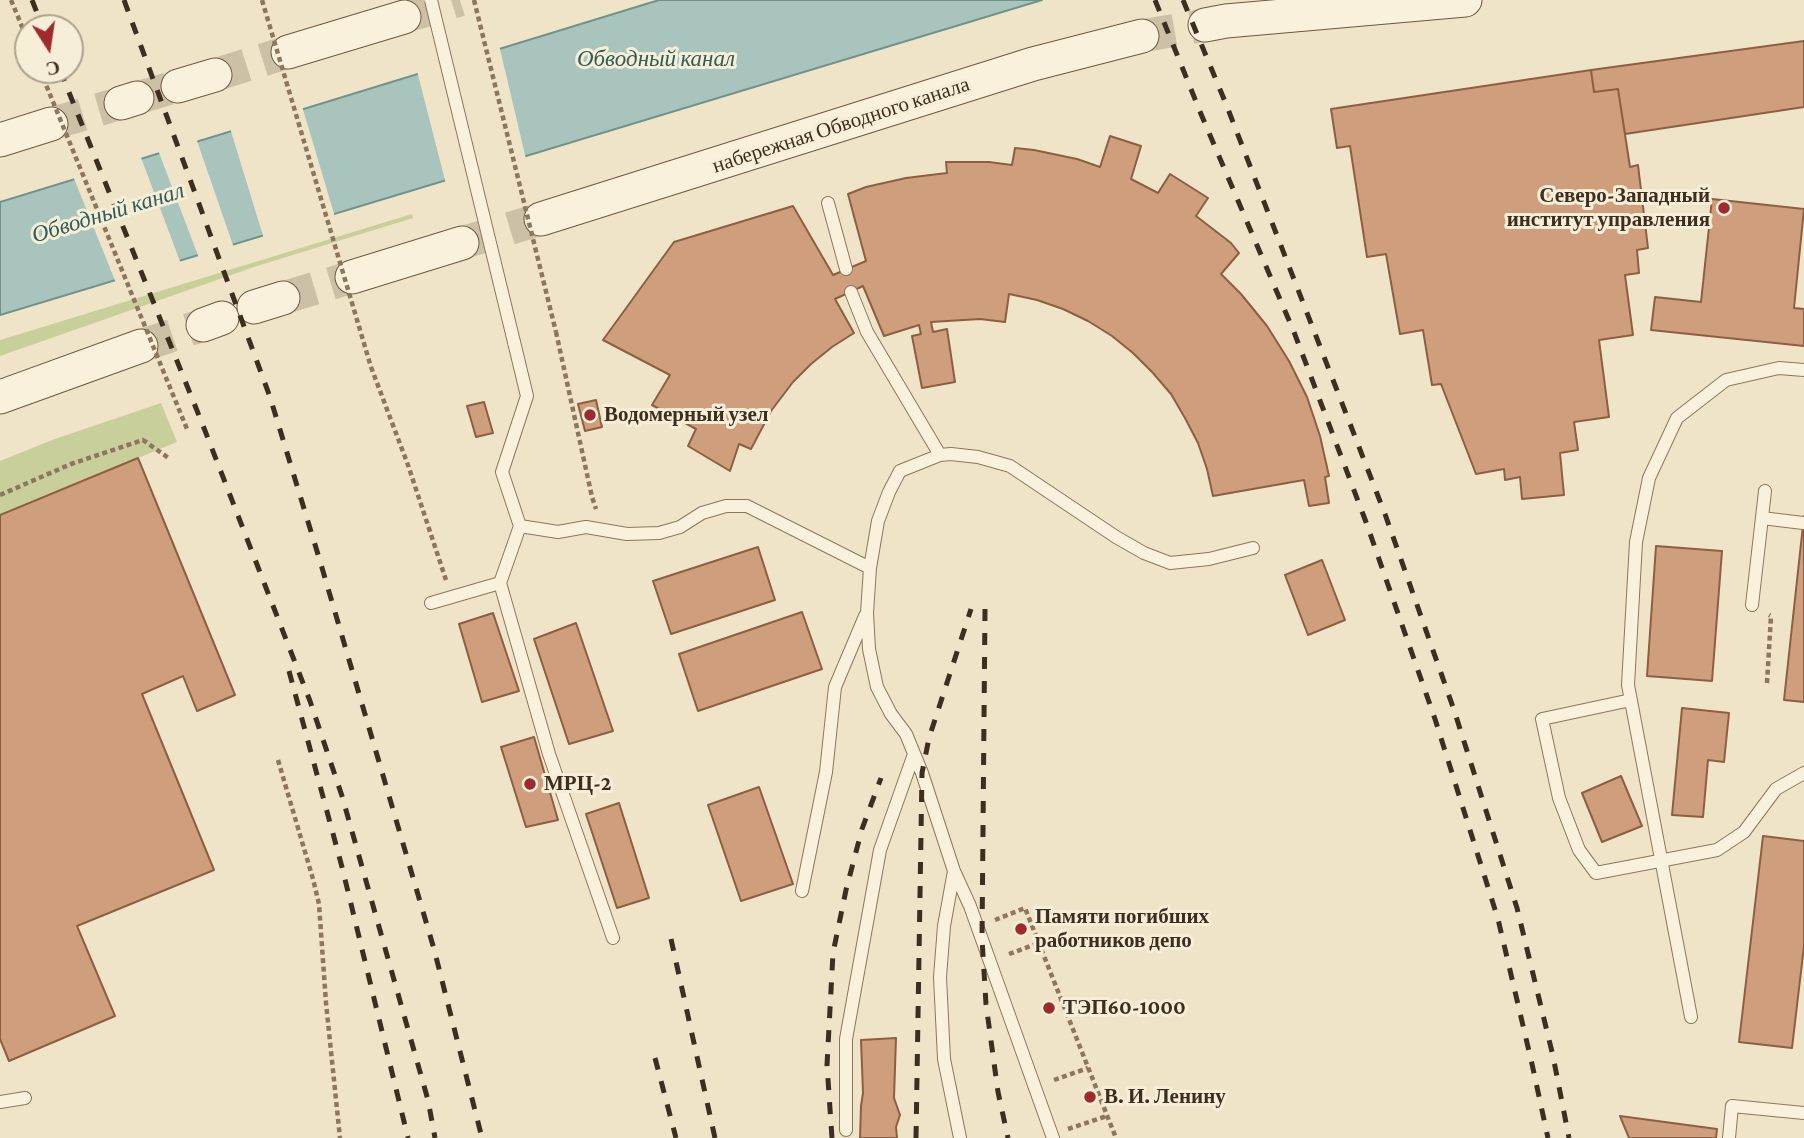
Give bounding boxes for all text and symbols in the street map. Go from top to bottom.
north arrow [14,14,84,84]
water label: Обводный канал [577,45,735,73]
text: С [44,56,62,80]
street label: набережная Обводного канала [709,71,973,179]
water label: Обводный канал [28,177,188,249]
place label: Северо-Западный институт управления [1507,183,1710,233]
marker: Северо-Западный институт управления [1716,200,1732,216]
place label: Водомерный узел [604,402,769,428]
marker: Водомерный узел [582,407,598,423]
place label: МРЦ-2 [544,771,611,797]
marker: МРЦ-2 [522,776,538,792]
place label: Памяти погибших работников депо [1035,904,1209,954]
marker: Памяти погибших работников депо [1013,921,1029,937]
place label: ТЭП60-1000 [1063,995,1186,1021]
marker: ТЭП60-1000 [1041,1000,1057,1016]
place label: В. И. Ленину [1104,1084,1226,1110]
marker: В. И. Ленину [1082,1089,1098,1105]

